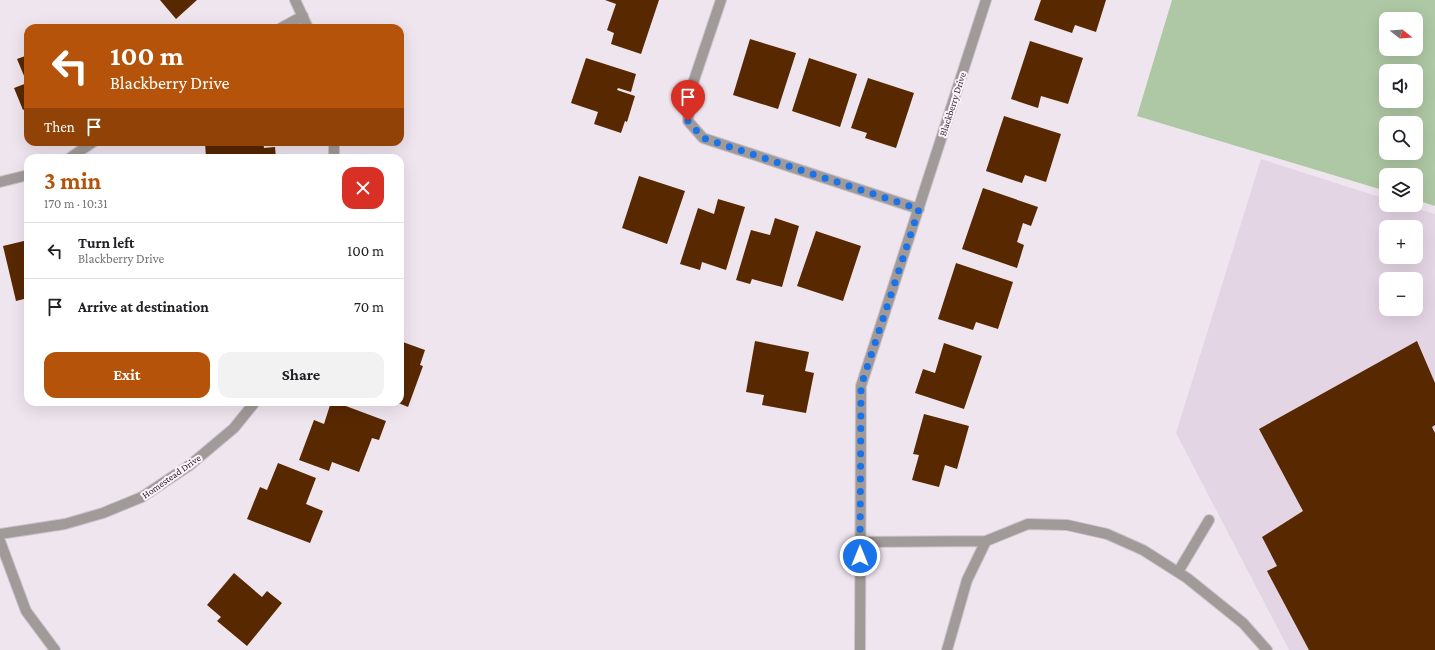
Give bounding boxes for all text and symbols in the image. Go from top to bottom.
north arrow [1379,12,1423,56]
map controls [1379,12,1423,316]
icon: left [44,40,96,92]
text: 100 m [110,40,184,71]
button: sound [1379,64,1423,108]
street label: Blackberry Drive [937,70,968,137]
text: Blackberry Drive [110,73,230,93]
pin [671,80,705,121]
icon: arrive [677,86,699,108]
icon: arrive [83,116,105,138]
button: search [1379,116,1423,160]
text: Then [44,119,75,135]
text: 3 min [44,167,101,194]
button: close [342,167,384,209]
button: layers [1379,168,1423,212]
text: 170 m · 10:31 [44,196,107,211]
button: + [1379,220,1423,264]
text: Turn left [78,235,134,251]
icon: left [44,240,66,262]
text: 100 m [347,243,384,259]
text: Blackberry Drive [78,251,164,266]
button: − [1379,272,1423,316]
icon: arrive [44,296,66,318]
text: Arrive at destination [78,299,209,315]
text: 70 m [354,299,384,315]
button: Exit [44,352,210,398]
button: Share [218,352,384,398]
street label: Homestead Drive [140,452,203,501]
position arrow [839,535,881,577]

